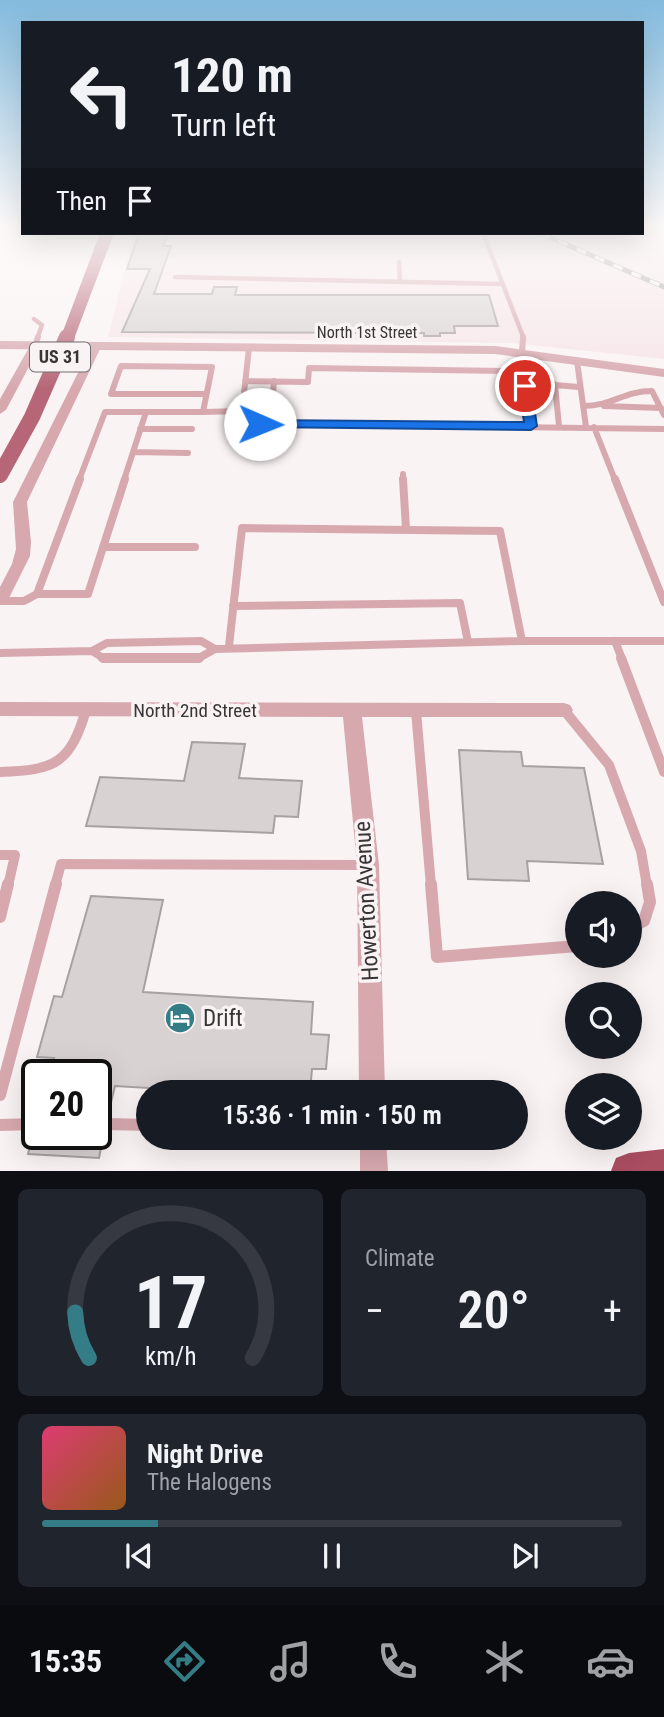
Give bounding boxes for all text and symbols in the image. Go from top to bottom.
text: 120 m [171,47,293,104]
icon: left [56,49,147,140]
text: Turn left [171,106,276,144]
icon: arrive [121,182,159,220]
text: Then [56,186,107,216]
street label: North 1st Street [317,323,417,342]
road number: US 31 [30,342,90,372]
pin [495,356,555,416]
icon: arrive [506,367,544,405]
position arrow [223,387,297,461]
street label: North 2nd Street [133,699,257,722]
street label: Howerton Avenue [349,820,384,982]
map controls [565,891,642,1150]
button: sound [565,891,642,968]
button: search [565,982,642,1059]
hotel icon: Drift [163,1001,197,1035]
place label: Drift [203,1005,243,1032]
speed limit sign: 20 [21,1059,112,1150]
button: layers [565,1073,642,1150]
text: 15:36 · 1 min · 150 m [222,1100,442,1130]
text: Climate [365,1245,435,1272]
text: 17 [134,1261,207,1347]
text: 20° [457,1280,530,1341]
text: − [365,1289,384,1333]
text: + [603,1289,622,1333]
text: km/h [145,1342,196,1371]
text: Night Drive [147,1439,263,1469]
text: The Halogens [147,1469,272,1496]
icon: previous [120,1537,158,1575]
icon: pause [313,1537,351,1575]
icon: next [506,1537,544,1575]
icon: directions [160,1637,209,1686]
icon: music [266,1637,315,1686]
icon: phone [373,1637,422,1686]
icon: climate [480,1637,529,1686]
icon: car [586,1637,635,1686]
text: 15:35 [29,1642,102,1680]

